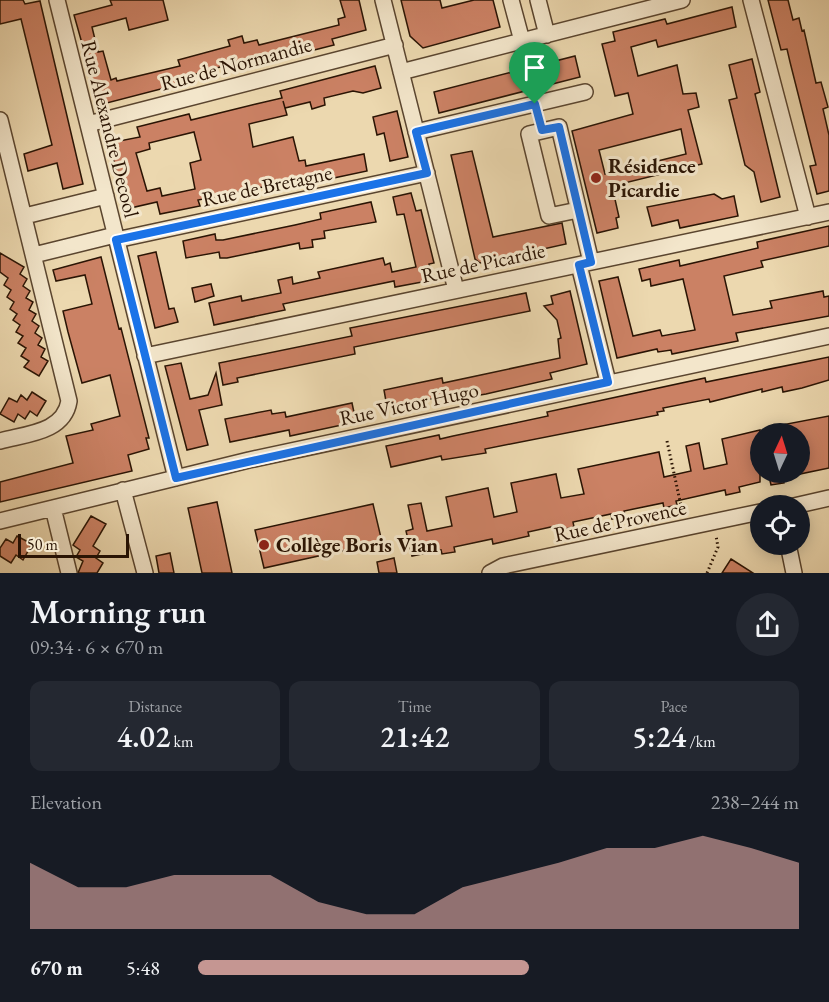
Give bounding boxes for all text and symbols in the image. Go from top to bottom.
street label: Rue de Normandie [157,30,314,97]
street label: Rue Alexandre Decool [75,38,146,220]
pin [509,42,560,104]
icon: arrive [518,51,551,84]
place label: Résidence Picardie [608,152,696,203]
street label: Rue de Bretagne [199,159,334,212]
marker: Résidence Picardie [589,171,603,185]
street label: Rue de Picardie [419,236,547,289]
street label: Rue Victor Hugo [337,376,481,431]
north arrow [750,423,810,483]
map controls [750,423,810,555]
street label: Rue de Provence [551,493,688,548]
button: locate [750,495,810,555]
scale bar [18,531,129,558]
place label: Collège Boris Vian [276,531,438,558]
text: 50 m [27,534,58,555]
marker: Collège Boris Vian [257,538,271,552]
text: Morning run [30,590,207,633]
button: share [736,593,799,656]
text: 09:34 · 6 × 670 m [30,634,163,660]
text: Distance [128,696,182,717]
text: Time [398,696,431,717]
text: Pace [660,696,687,717]
text: 4.02 [117,717,170,756]
text: 21:42 [380,717,449,756]
text: 5:24 [632,717,686,756]
text: km [170,731,193,752]
text: /km [686,731,716,752]
text: Elevation [30,789,102,815]
text: 238–244 m [711,789,799,815]
text: 670 m [30,955,83,981]
text: 5:48 [126,955,160,981]

